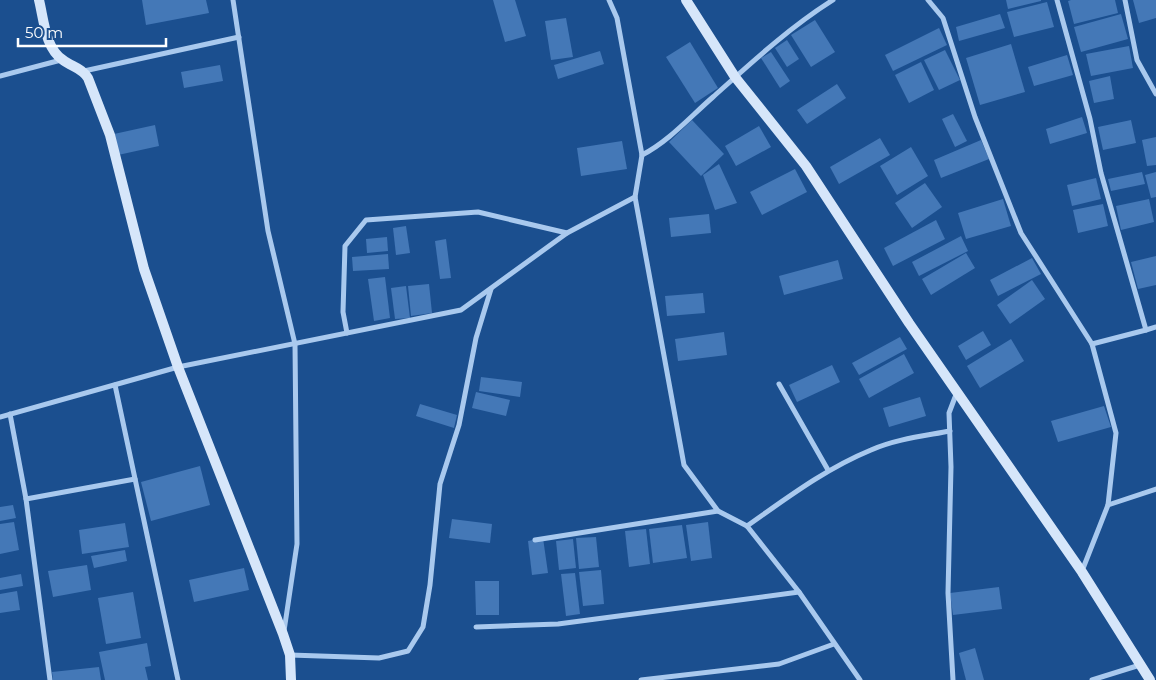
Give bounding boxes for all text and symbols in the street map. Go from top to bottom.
scale bar [18,15,165,47]
text: 50 m [25,23,63,42]

